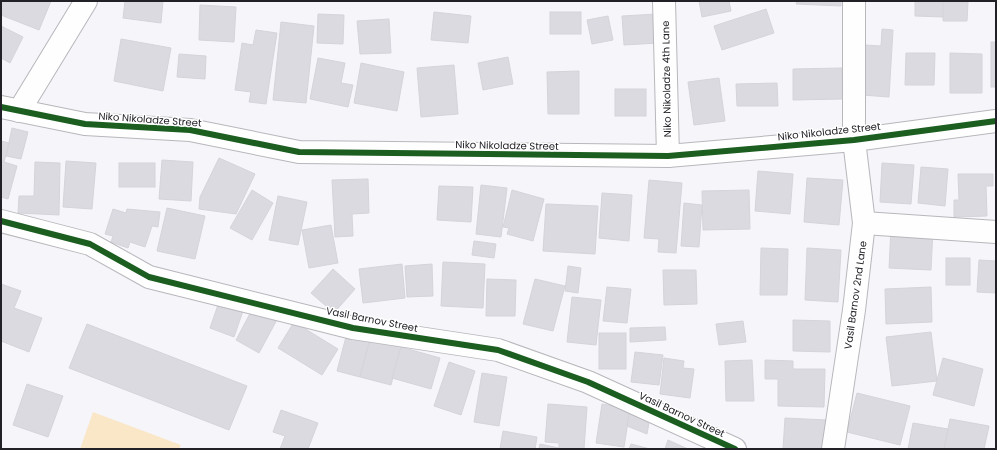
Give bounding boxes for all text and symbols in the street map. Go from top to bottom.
street label: Niko Nikoladze 4th Lane [658,20,675,138]
street label: Niko Nikoladze Street [98,108,202,131]
street label: Niko Nikoladze Street [777,119,882,144]
street label: Niko Nikoladze Street [455,137,559,154]
street label: Vasil Barnov 2nd Lane [840,240,871,350]
street label: Vasil Barnov Street [325,303,419,336]
street label: Vasil Barnov Street [636,388,728,441]

